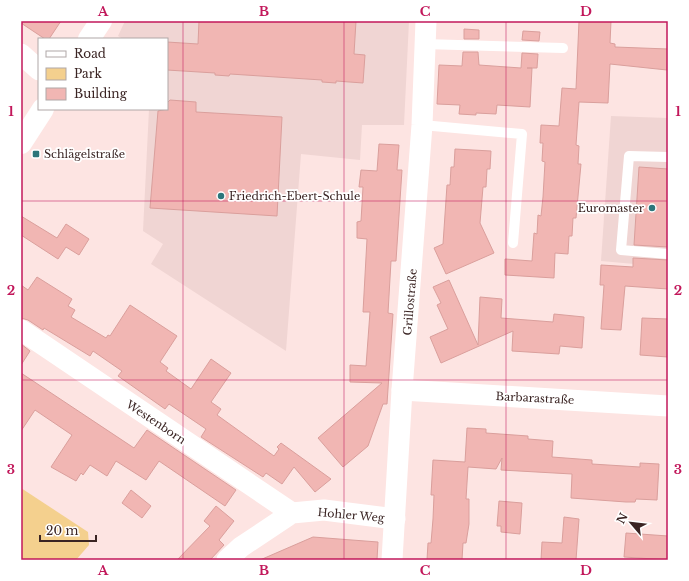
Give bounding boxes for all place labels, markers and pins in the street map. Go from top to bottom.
place label: Schlägelstraße [44,147,125,161]
marker: Schlägelstraße [31,149,41,159]
place label: Friedrich-Ebert-Schule [229,189,360,203]
marker: Friedrich-Ebert-Schule [216,191,226,201]
place label: Euromaster [578,201,645,215]
marker: Euromaster [647,203,657,213]

